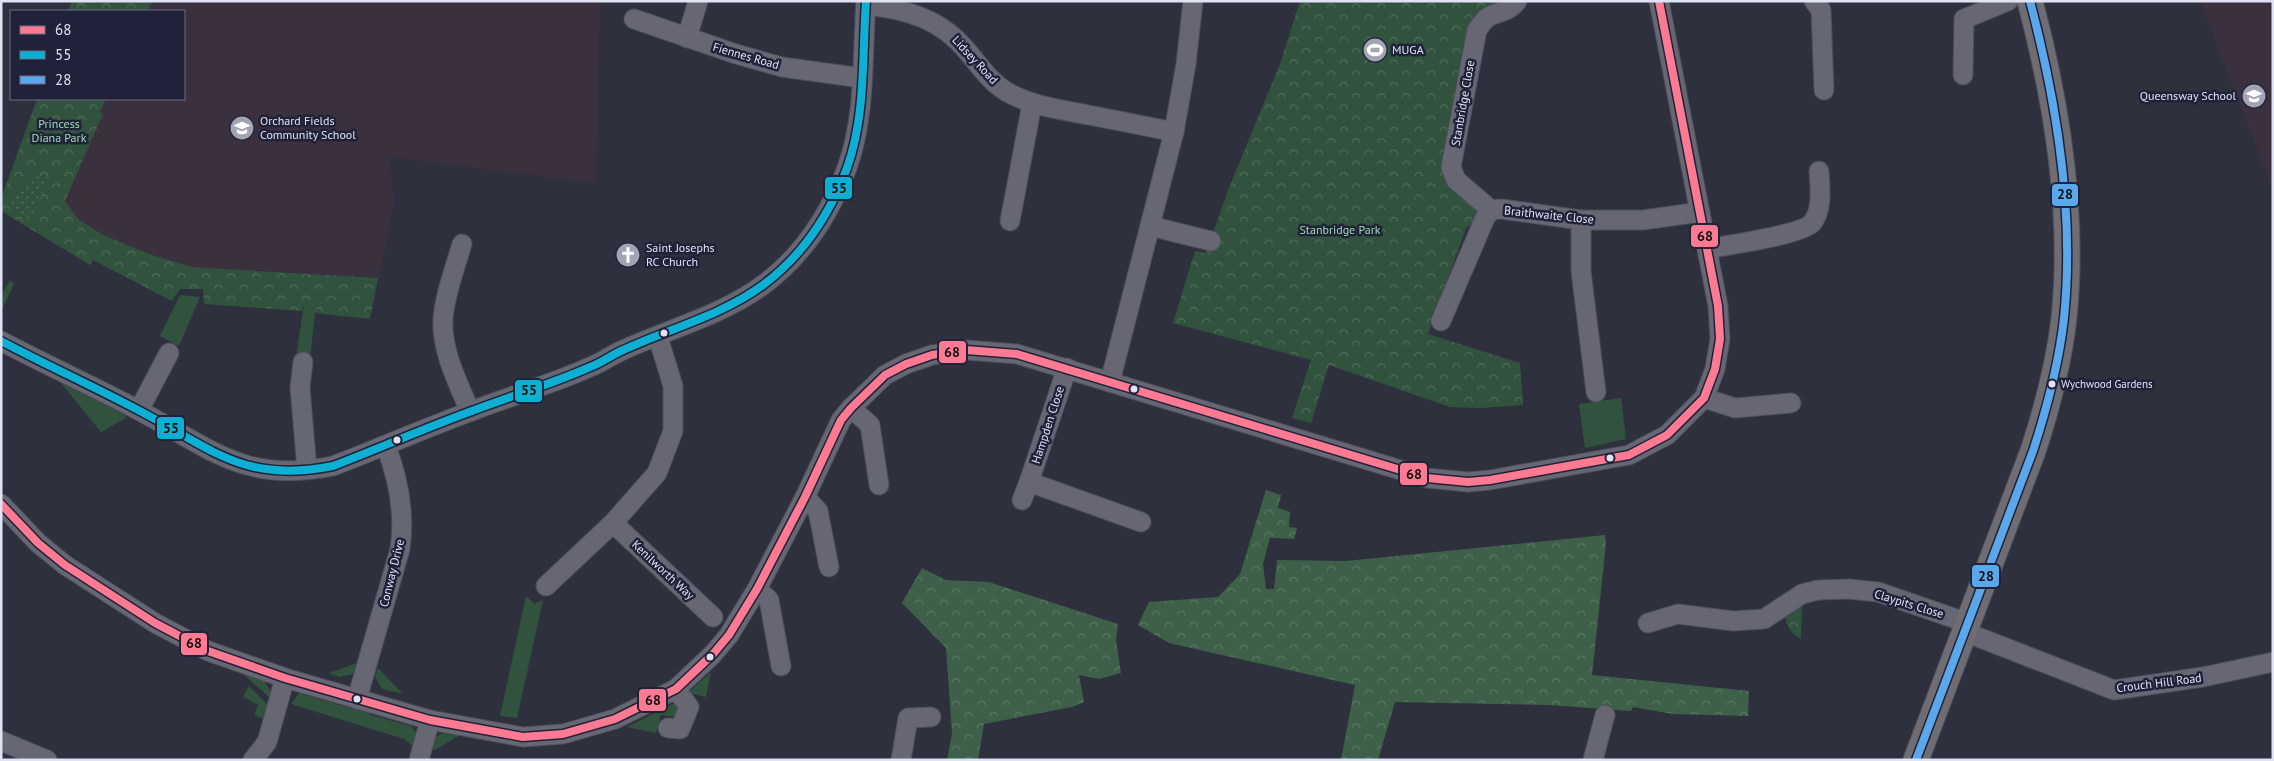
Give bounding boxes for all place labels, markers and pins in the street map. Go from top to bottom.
sports icon: MUGA [1362,37,1388,63]
place label: MUGA [1392,42,1424,57]
school or university icon: Queensway School [2241,83,2267,109]
place label: Queensway School [2140,88,2236,103]
place label: Orchard Fields Community School [260,113,356,142]
school or university icon: Orchard Fields Community School [229,115,255,141]
place label: Saint Josephs RC Church [646,240,715,269]
church icon: Saint Josephs RC Church [615,242,641,268]
unlabelled marker [659,328,669,338]
place label: Wychwood Gardens [2061,377,2153,391]
marker: Wychwood Gardens [2047,379,2057,389]
unlabelled marker [1129,384,1139,394]
unlabelled marker [392,435,402,445]
unlabelled marker [1605,453,1615,463]
unlabelled marker [705,652,715,662]
unlabelled marker [352,694,362,704]

